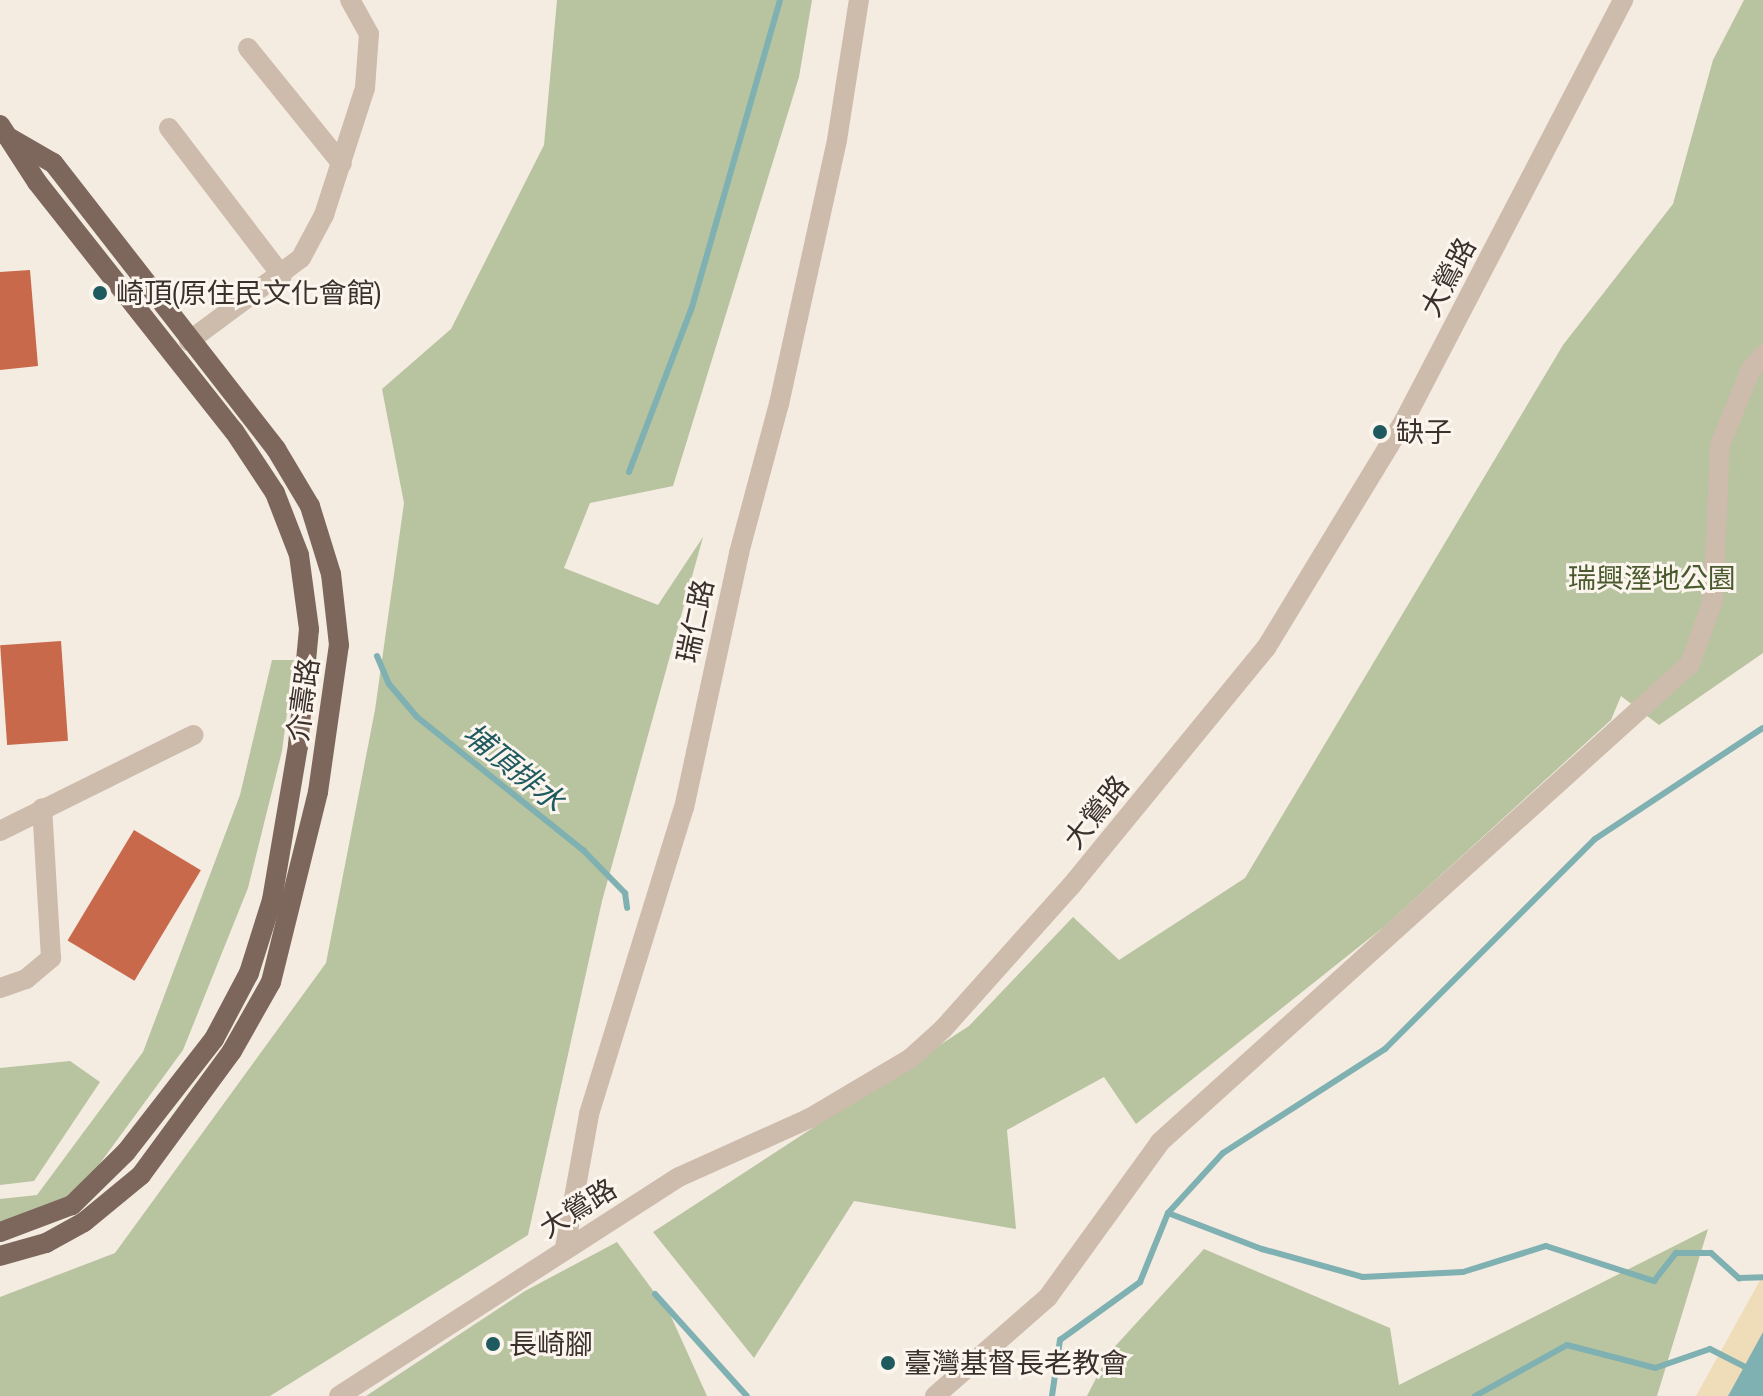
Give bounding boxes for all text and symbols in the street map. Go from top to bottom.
street label: 大鶯路 [1413,232,1483,322]
place label: 崎頂(原住民文化會館) [116,276,381,310]
marker: 崎頂(原住民文化會館) [91,284,109,302]
place label: 缺子 [1396,415,1452,449]
marker: 缺子 [1371,423,1389,441]
park label: 瑞興溼地公園 [1568,561,1736,595]
street label: 瑞仁路 [670,576,720,666]
street label: 介壽路 [281,656,325,744]
water label: 埔頂排水 [456,715,572,819]
street label: 大鶯路 [1057,769,1135,855]
street label: 大鶯路 [533,1171,623,1245]
place label: 長崎腳 [509,1327,593,1361]
marker: 長崎腳 [484,1335,502,1353]
place label: 臺灣基督長老教會 [904,1346,1128,1380]
marker: 臺灣基督長老教會 [879,1354,897,1372]

